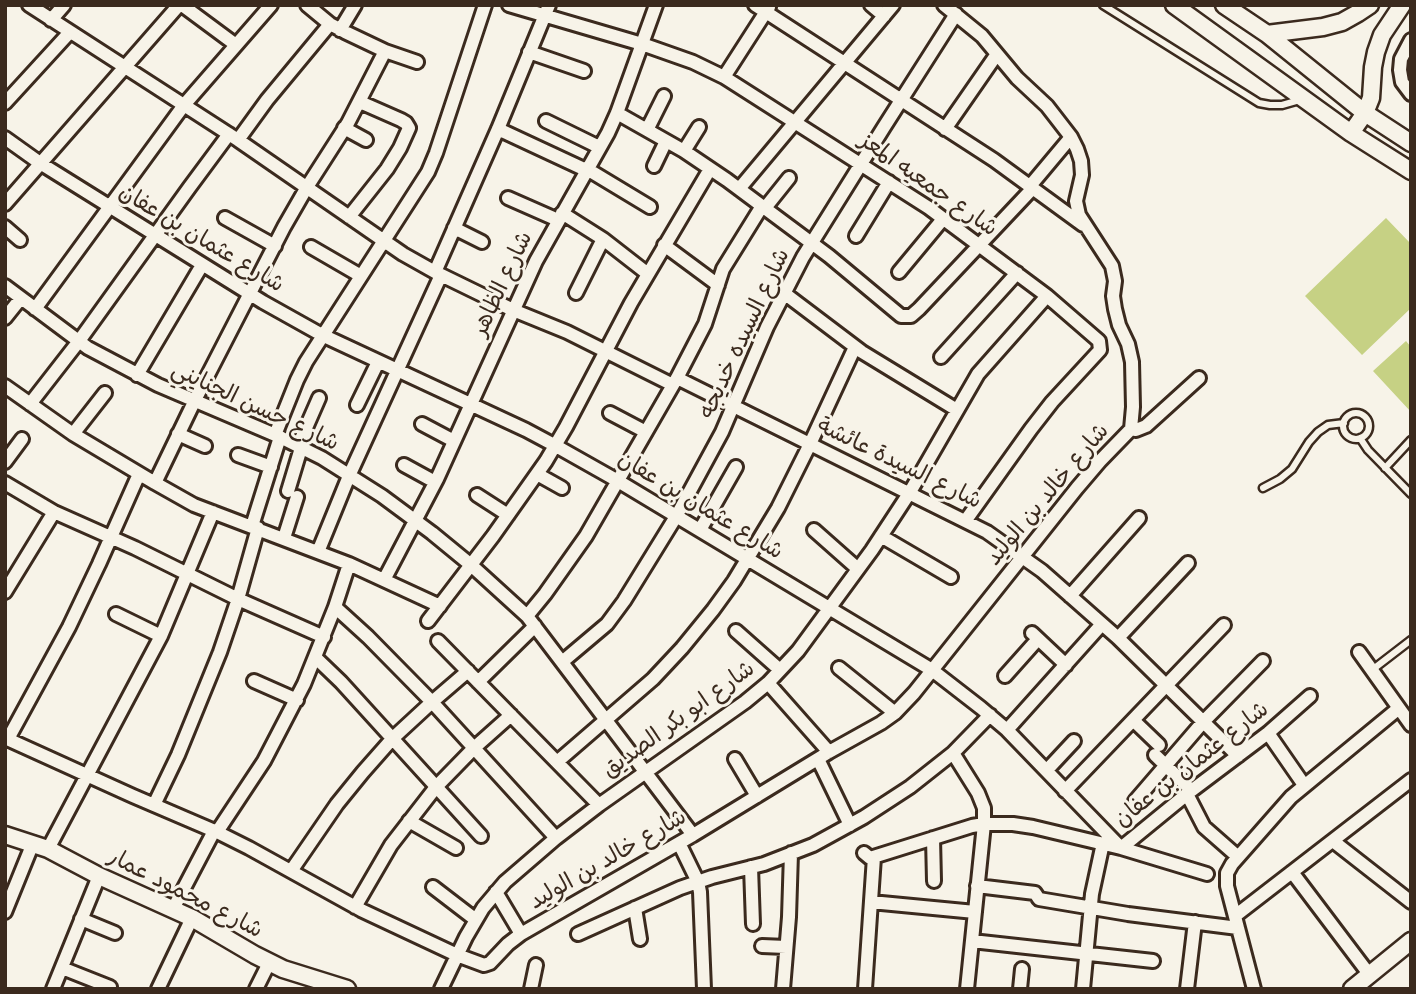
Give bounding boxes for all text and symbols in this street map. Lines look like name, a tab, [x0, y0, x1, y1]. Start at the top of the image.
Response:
street label: شارع جمعيه المعز	[853, 127, 1003, 243]
street label: شارع عثمان بن عفان	[113, 179, 289, 299]
street label: شارع الظاهر	[467, 227, 539, 341]
street label: شارع السيده خديجه	[694, 245, 796, 423]
street label: شارع حسن الجنايني	[167, 356, 343, 458]
street label: شارع السيدة عائشة	[812, 412, 986, 516]
street label: شارع خالد بن الوليد	[981, 418, 1115, 572]
street label: شارع عثمان بن عفان	[612, 446, 788, 566]
street label: شارع ابو بكر الصديق	[597, 655, 761, 785]
street label: شارع عثمان بن عفان	[1109, 696, 1275, 834]
street label: شارع خالد بن الوليد	[524, 804, 692, 916]
street label: شارع محمود عمار	[103, 843, 267, 945]

